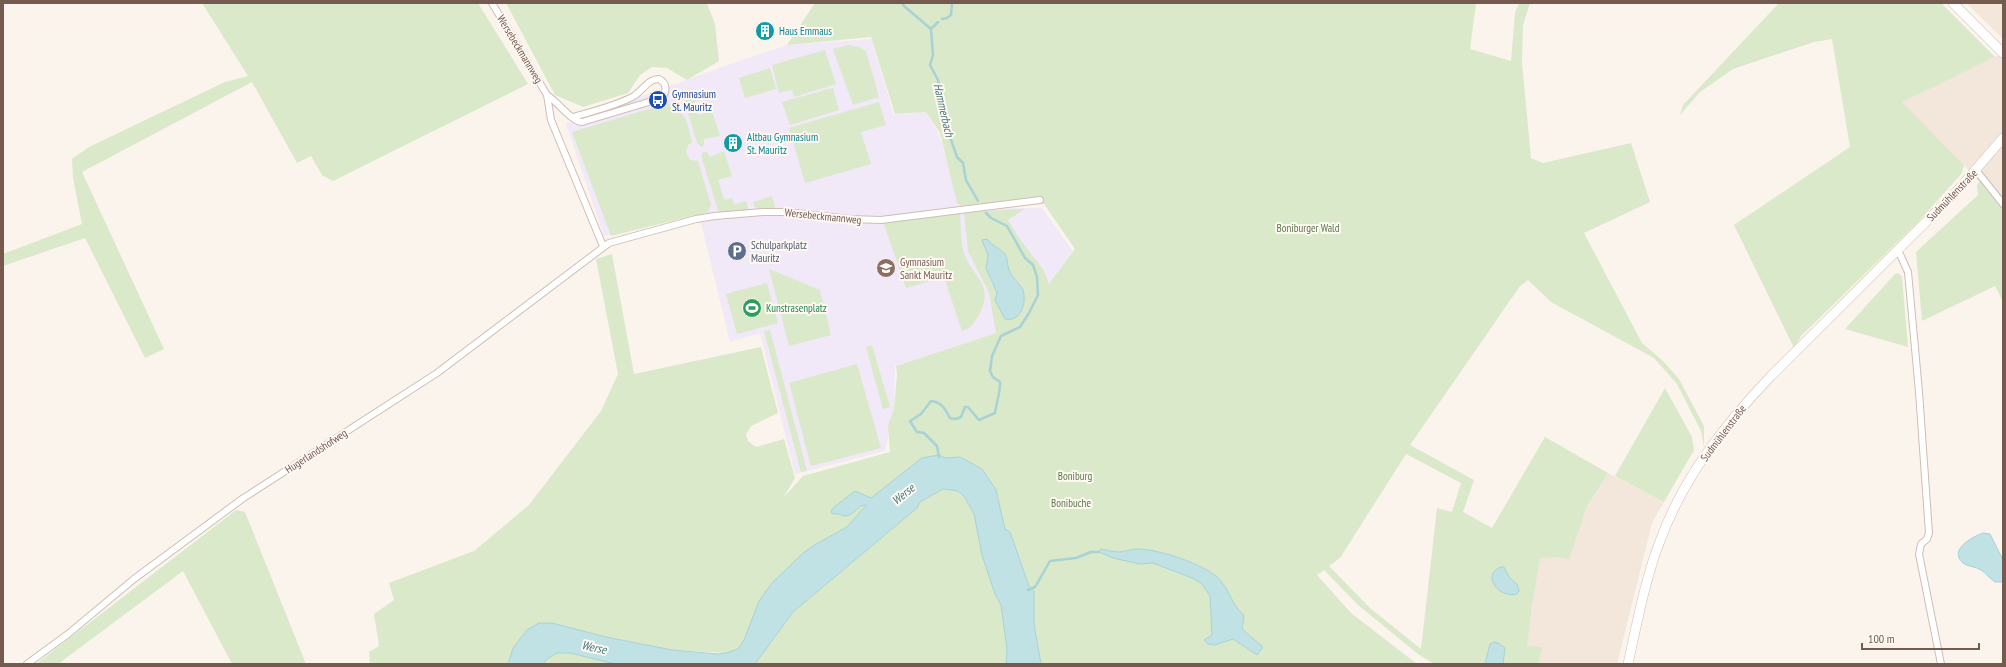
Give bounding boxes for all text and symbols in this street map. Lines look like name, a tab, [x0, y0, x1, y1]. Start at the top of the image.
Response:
street label: Wersebeckmannweg	[494, 12, 546, 86]
building icon: Haus Emmaus	[754, 20, 776, 42]
place label: Haus Emmaus	[779, 24, 832, 38]
water label: Hammerbach	[931, 82, 958, 139]
place label: Gymnasium St. Mauritz	[672, 87, 716, 114]
bus stop icon: Gymnasium St. Mauritz	[647, 89, 669, 111]
place label: Altbau Gymnasium St. Mauritz	[747, 130, 818, 157]
building icon: Altbau Gymnasium St. Mauritz	[722, 132, 744, 154]
street label: Sudmühlenstraße	[1924, 166, 1981, 224]
street label: Wersebeckmannweg	[784, 205, 862, 227]
park label: Boniburger Wald	[1277, 221, 1340, 235]
place label: Schulparkplatz Mauritz	[751, 238, 807, 265]
parking icon: Schulparkplatz Mauritz	[726, 240, 748, 262]
place label: Gymnasium Sankt Mauritz	[900, 255, 952, 282]
school or university icon: Gymnasium Sankt Mauritz	[875, 257, 897, 279]
sports icon: Kunstrasenplatz	[741, 297, 763, 319]
place label: Kunstrasenplatz	[766, 301, 827, 315]
street label: Sudmühlenstraße	[1697, 402, 1749, 464]
street label: Hugerlandshofweg	[282, 426, 350, 476]
park label: Boniburg	[1058, 469, 1092, 483]
water label: Werse	[889, 480, 918, 508]
park label: Bonibuche	[1051, 496, 1091, 510]
scale bar	[1862, 625, 1979, 651]
text: 100 m	[1868, 631, 1895, 646]
water label: Werse	[580, 637, 609, 657]

